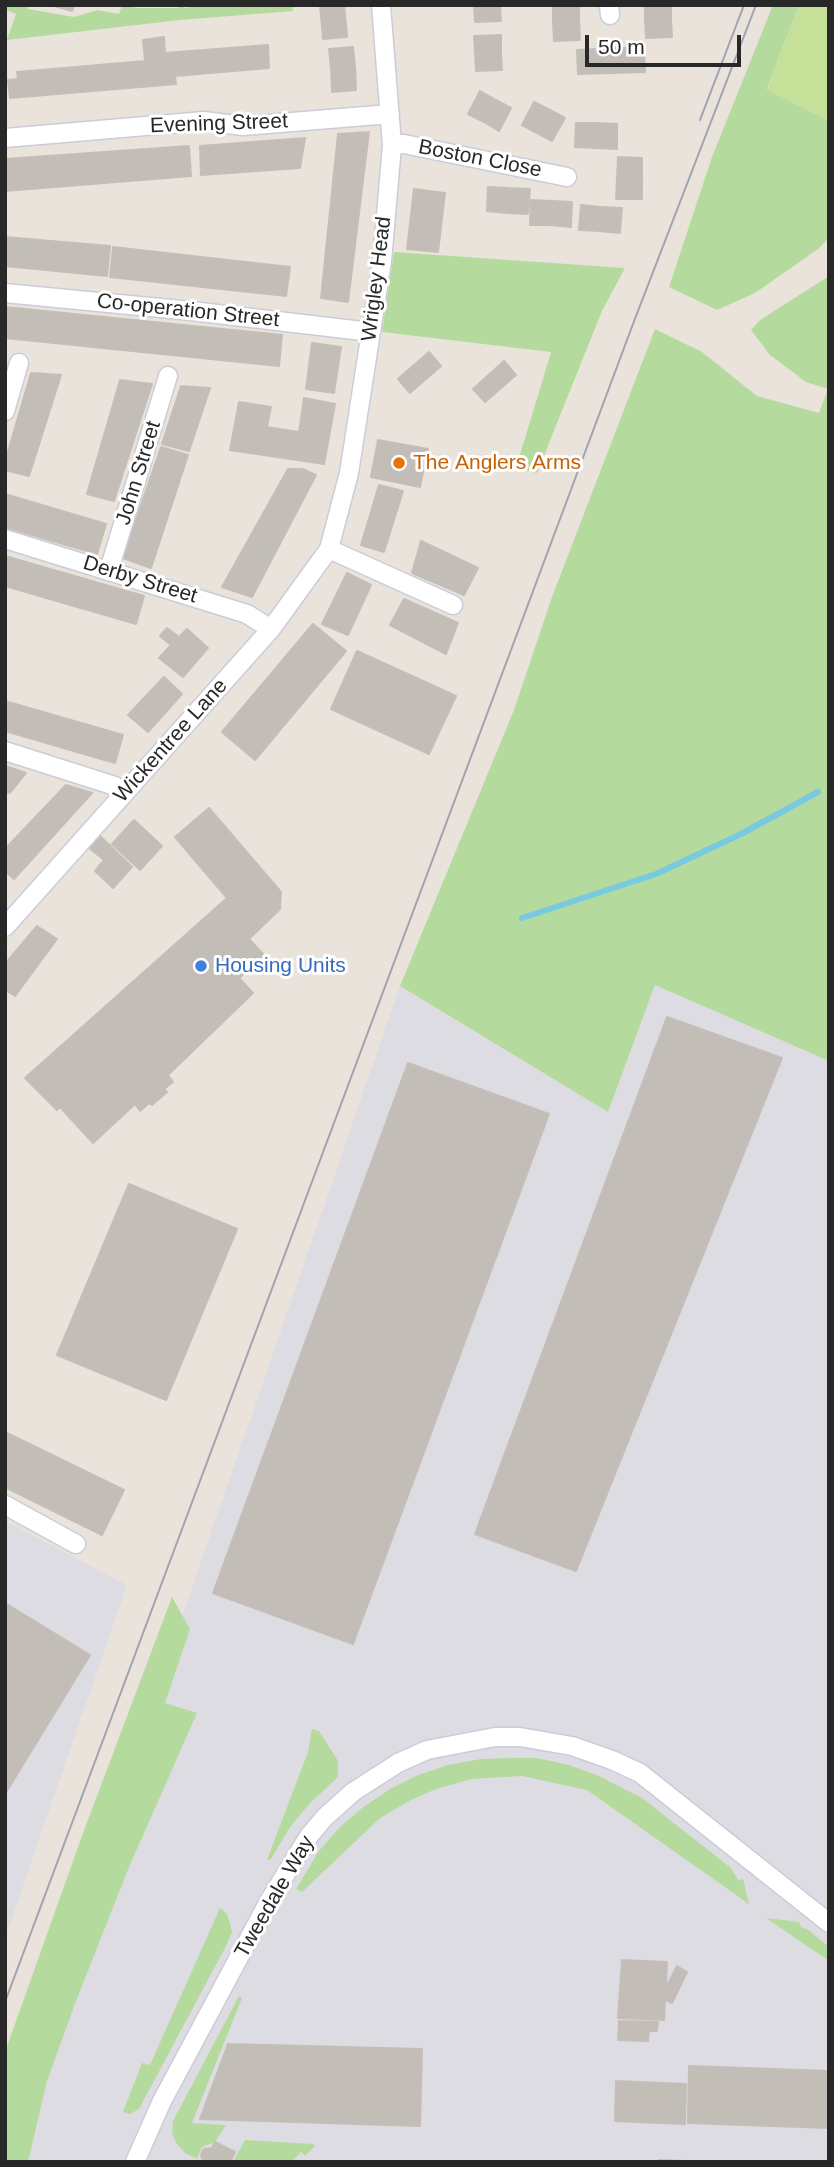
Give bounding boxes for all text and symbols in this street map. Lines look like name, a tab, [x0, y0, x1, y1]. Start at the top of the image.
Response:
scale bar	[589, 21, 745, 65]
text: 50 m	[598, 35, 645, 58]
street label: Evening Street	[150, 109, 288, 139]
street label: Boston Close	[416, 135, 544, 183]
street label: Wrigley Head	[357, 215, 397, 343]
street label: Co-operation Street	[96, 289, 280, 333]
street label: John Street	[111, 418, 167, 528]
place label: The Anglers Arms	[413, 450, 581, 476]
marker: The Anglers Arms	[391, 455, 407, 471]
street label: Derby Street	[80, 551, 200, 609]
street label: Wickentree Lane	[109, 674, 233, 808]
place label: Housing Units	[215, 953, 346, 979]
marker: Housing Units	[193, 958, 209, 974]
street label: Tweedale Way	[230, 1831, 320, 1963]

